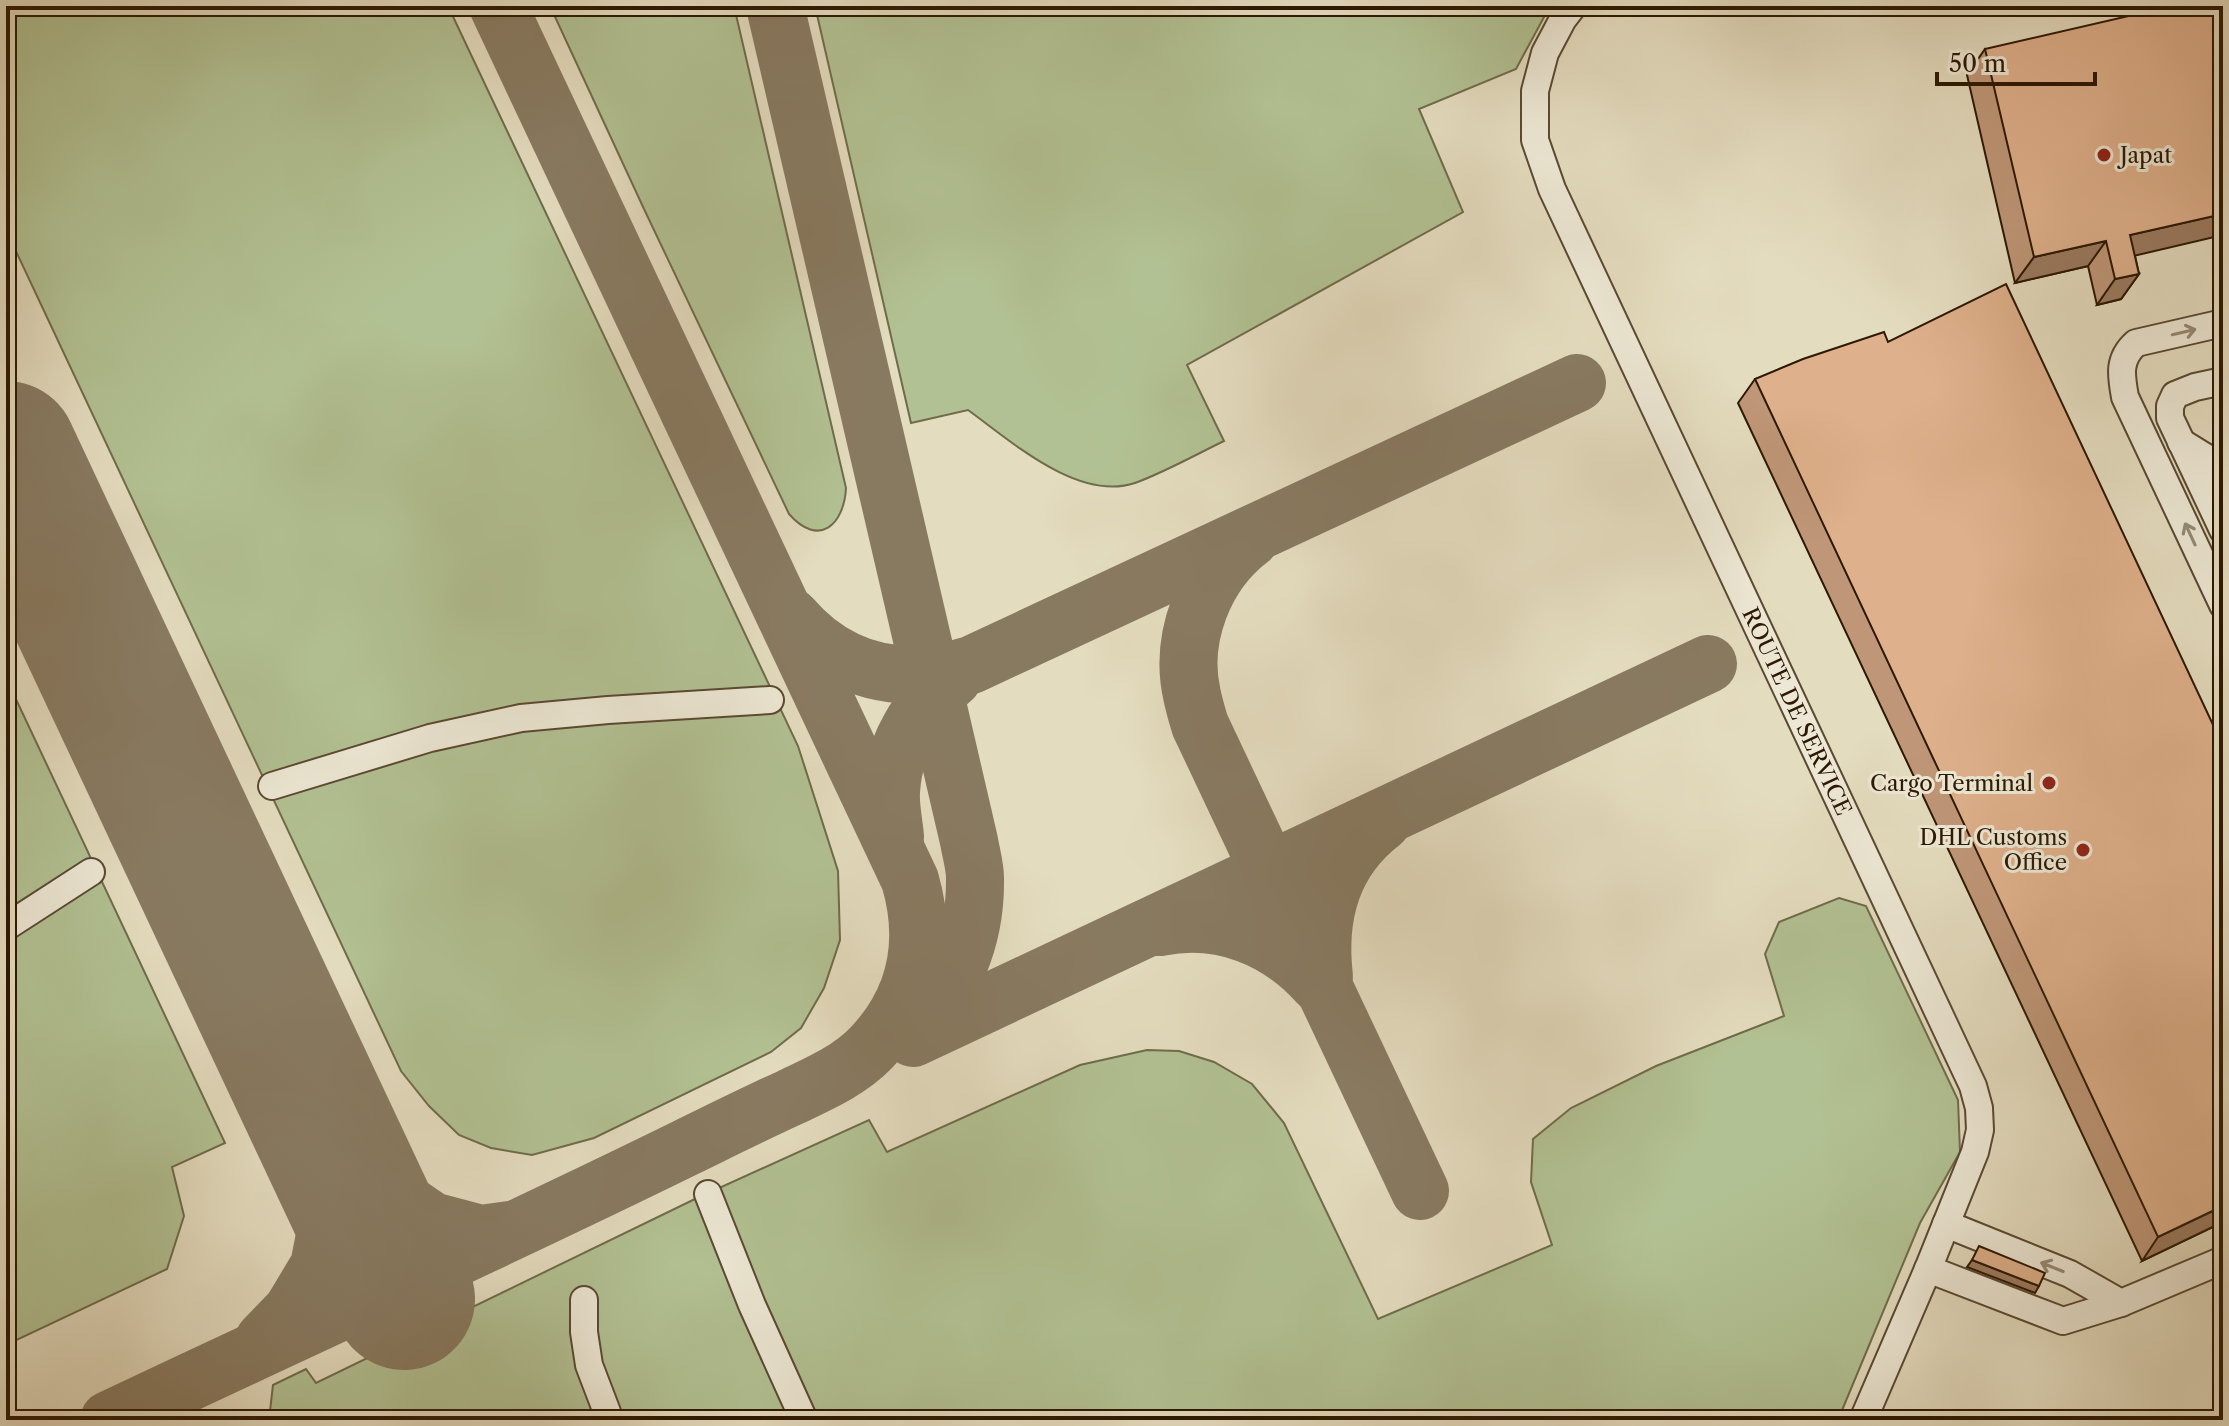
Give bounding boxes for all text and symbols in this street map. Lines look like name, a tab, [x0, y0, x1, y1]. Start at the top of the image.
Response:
scale bar	[1937, 36, 2095, 86]
text: 50 m	[1949, 49, 2006, 78]
place label: Japat	[2117, 142, 2172, 169]
marker: Japat	[2095, 146, 2113, 164]
one-way arrow	[2171, 324, 2196, 339]
one-way arrow	[2182, 523, 2197, 547]
street label: ROUTE DE SERVICE	[1736, 603, 1857, 820]
place label: Cargo Terminal	[1870, 770, 2033, 797]
marker: Cargo Terminal	[2040, 774, 2058, 792]
place label: DHL Customs Office	[1920, 824, 2067, 876]
marker: DHL Customs Office	[2074, 841, 2092, 859]
one-way arrow	[2040, 1259, 2065, 1273]

